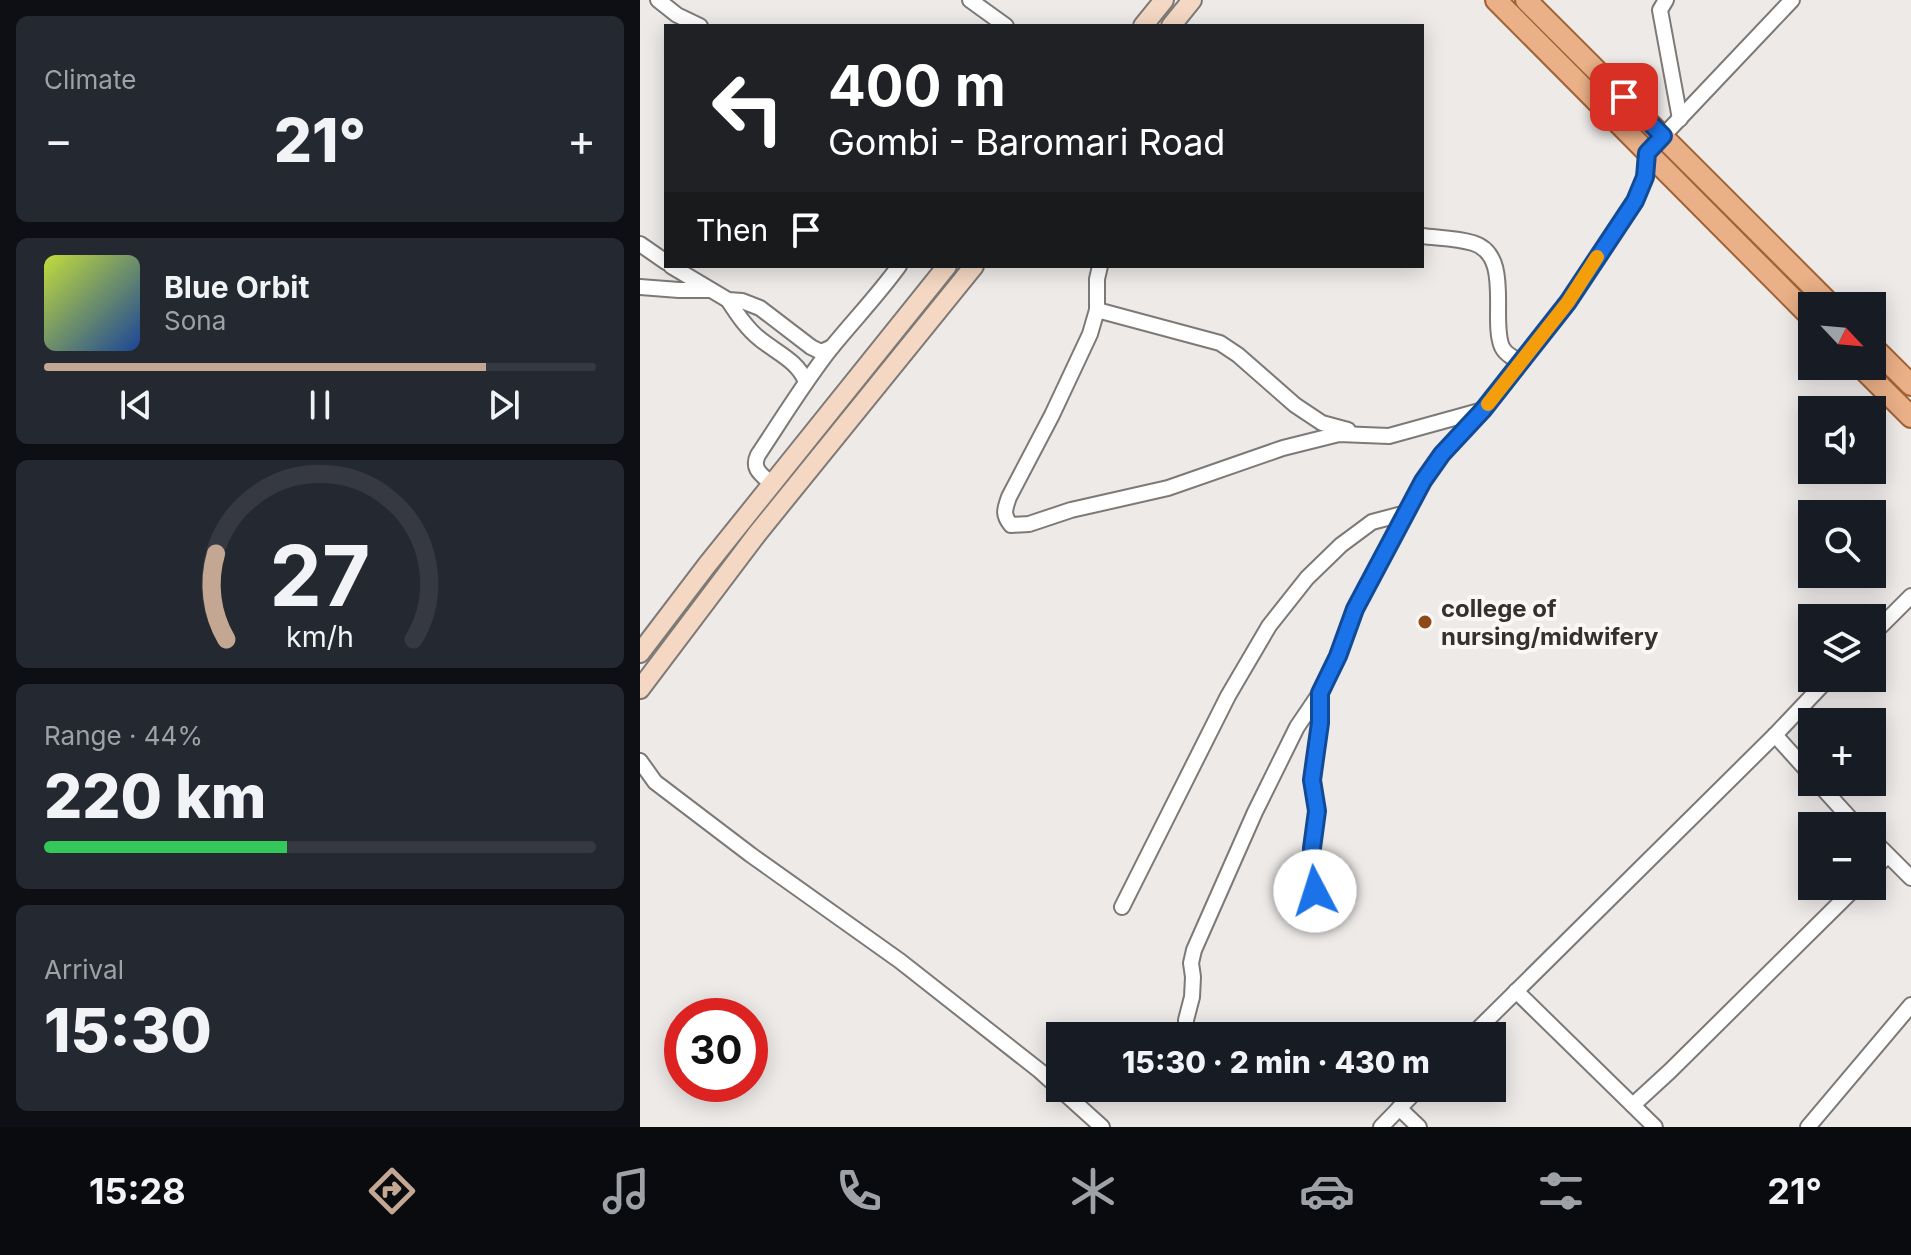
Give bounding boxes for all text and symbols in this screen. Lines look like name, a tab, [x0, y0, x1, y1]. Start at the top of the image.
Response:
text: 400 m	[828, 52, 1006, 120]
icon: left	[696, 56, 800, 160]
pin	[1590, 63, 1658, 131]
text: Climate	[44, 64, 136, 95]
icon: arrive	[1602, 75, 1646, 119]
text: 21°	[274, 104, 366, 176]
text: −	[44, 113, 73, 167]
text: +	[567, 113, 596, 167]
text: Gombi - Baromari Road	[828, 120, 1225, 164]
icon: arrive	[784, 208, 828, 252]
text: Then	[696, 212, 768, 248]
text: Blue Orbit	[164, 269, 309, 305]
north arrow	[1798, 292, 1886, 380]
map controls	[1798, 292, 1886, 900]
text: Sona	[164, 305, 226, 336]
icon: previous	[114, 383, 158, 427]
icon: pause	[298, 383, 342, 427]
icon: next	[482, 383, 526, 427]
button: sound	[1798, 396, 1886, 484]
button: search	[1798, 500, 1886, 588]
text: 27	[270, 524, 370, 625]
place label: college of nursing/midwifery	[1441, 594, 1659, 651]
button: layers	[1798, 604, 1886, 692]
marker: college of nursing/midwifery	[1416, 613, 1434, 631]
text: km/h	[286, 619, 354, 654]
button: +	[1798, 708, 1886, 796]
text: Range · 44%	[44, 720, 203, 751]
text: 220 km	[44, 760, 266, 832]
button: −	[1798, 812, 1886, 900]
position arrow	[1273, 849, 1357, 933]
text: Arrival	[44, 954, 124, 985]
text: 15:30	[44, 994, 212, 1066]
speed limit sign: 30	[664, 998, 768, 1102]
text: 15:30 · 2 min · 430 m	[1122, 1044, 1430, 1080]
icon: directions	[364, 1163, 420, 1219]
icon: music	[598, 1163, 654, 1219]
icon: phone	[831, 1163, 887, 1219]
icon: climate	[1065, 1163, 1121, 1219]
icon: car	[1299, 1163, 1355, 1219]
icon: filters	[1533, 1163, 1589, 1219]
text: 15:28	[89, 1169, 186, 1213]
text: 21°	[1767, 1169, 1822, 1213]

